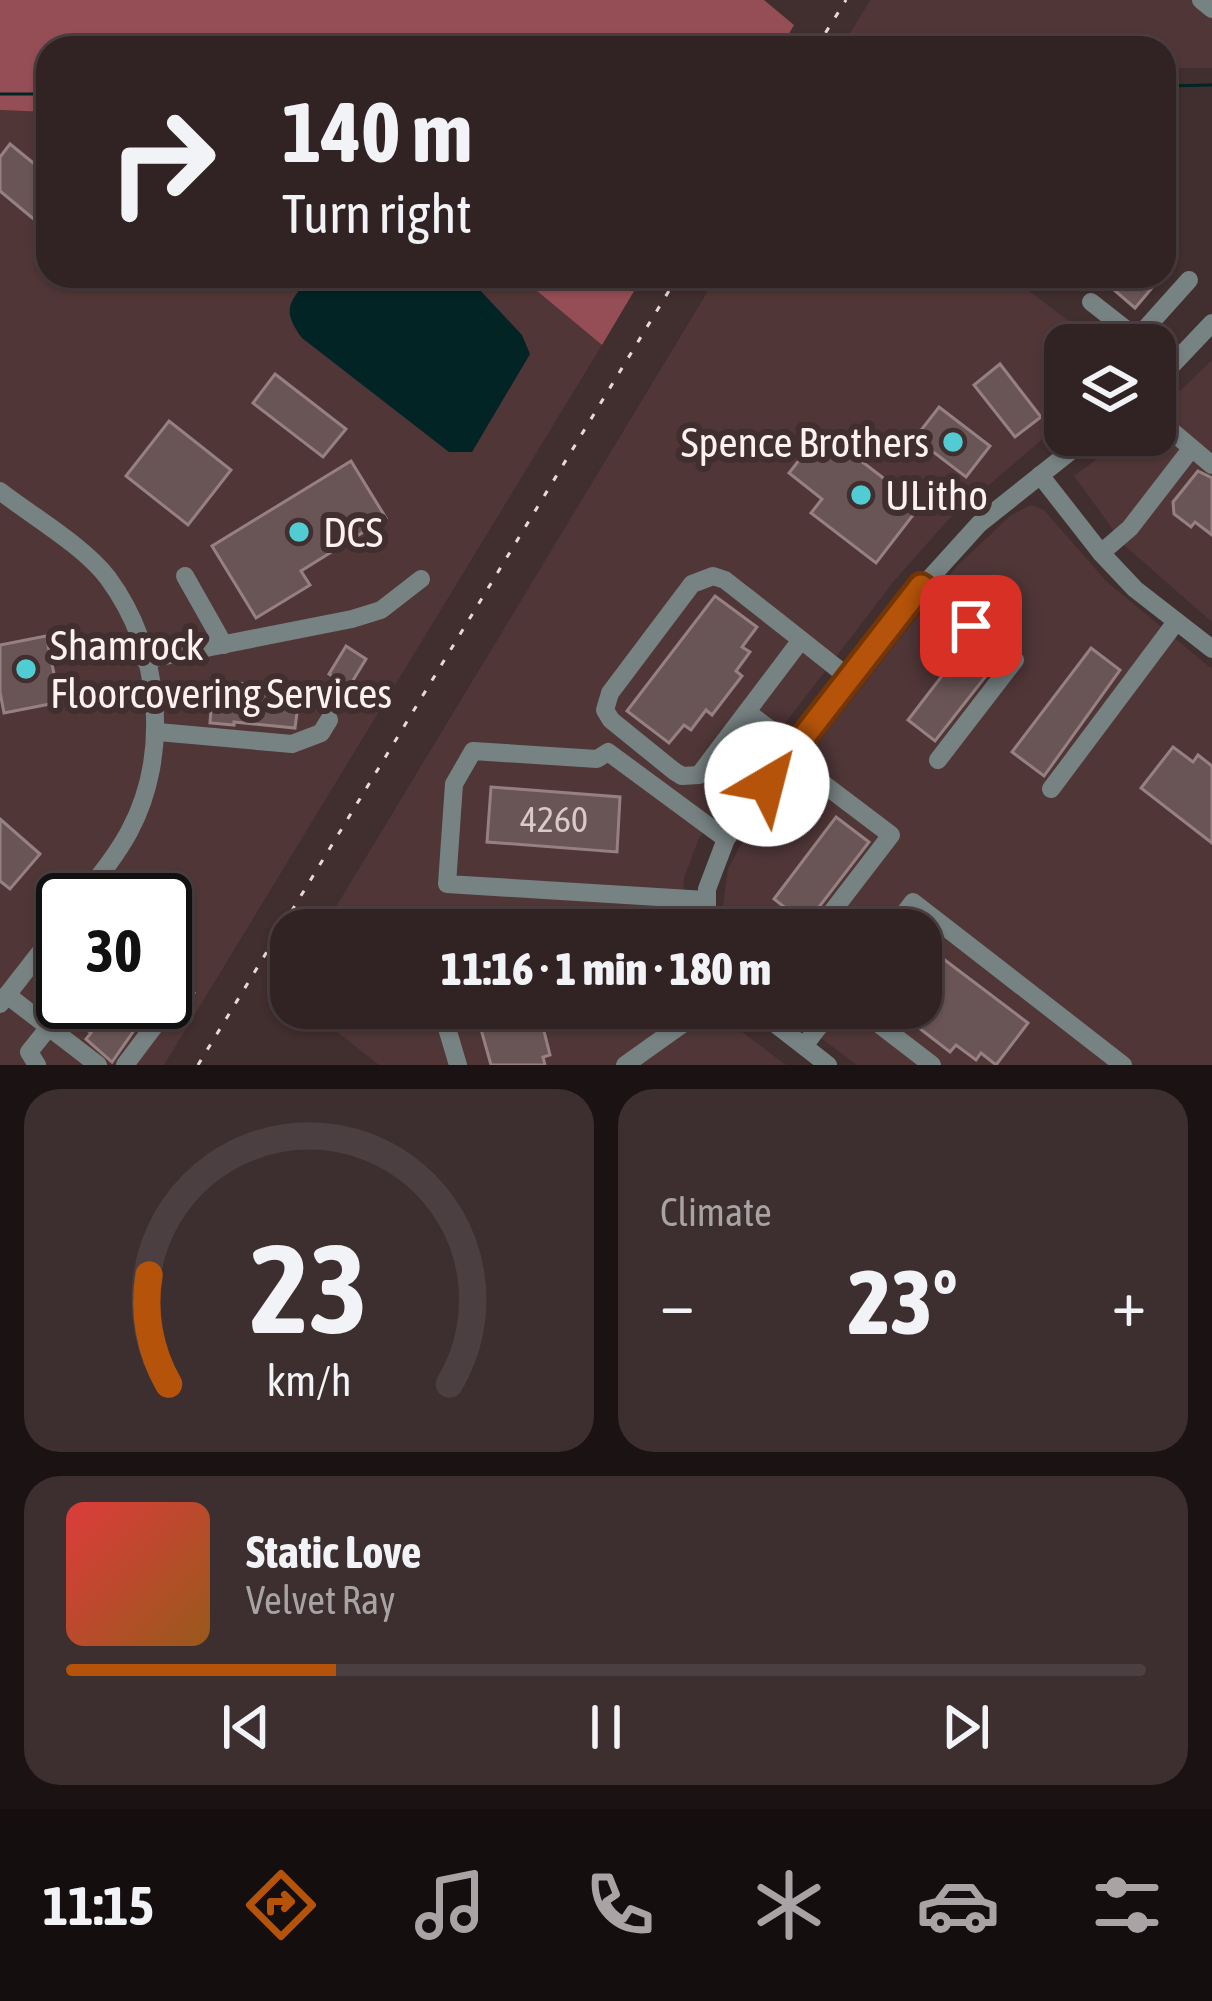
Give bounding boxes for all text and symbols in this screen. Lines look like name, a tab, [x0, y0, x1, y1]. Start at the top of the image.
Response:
icon: right	[84, 84, 240, 240]
text: 140 m	[282, 84, 472, 180]
text: Turn right	[282, 183, 472, 244]
map controls	[1044, 324, 1176, 456]
button: layers	[1044, 324, 1176, 456]
place label: Spence Brothers	[681, 418, 929, 466]
marker: Spence Brothers	[940, 429, 966, 455]
place label: ULitho	[885, 471, 988, 519]
marker: ULitho	[848, 482, 874, 508]
place label: DCS	[323, 508, 383, 556]
marker: DCS	[286, 519, 312, 545]
pin	[920, 575, 1022, 677]
icon: arrive	[938, 593, 1004, 659]
place label: Shamrock Floorcovering Services	[50, 621, 392, 717]
marker: Shamrock Floorcovering Services	[13, 656, 39, 682]
position arrow	[704, 721, 830, 847]
house number: 4260	[520, 798, 588, 840]
speed limit sign: 30	[36, 873, 192, 1029]
text: 11:16 · 1 min · 180 m	[441, 943, 771, 995]
text: Climate	[660, 1190, 772, 1234]
text: 23	[250, 1216, 368, 1359]
text: 23°	[848, 1250, 958, 1353]
text: −	[660, 1264, 694, 1340]
text: +	[1112, 1264, 1146, 1340]
text: km/h	[266, 1355, 352, 1404]
text: Static Love	[246, 1526, 422, 1578]
text: Velvet Ray	[246, 1578, 395, 1622]
icon: previous	[213, 1694, 279, 1760]
icon: pause	[573, 1694, 639, 1760]
icon: next	[933, 1694, 999, 1760]
icon: directions	[239, 1863, 323, 1947]
icon: music	[408, 1863, 492, 1947]
icon: phone	[578, 1863, 662, 1947]
icon: climate	[747, 1863, 831, 1947]
icon: car	[916, 1863, 1000, 1947]
icon: filters	[1085, 1863, 1169, 1947]
text: 11:15	[43, 1875, 154, 1936]

